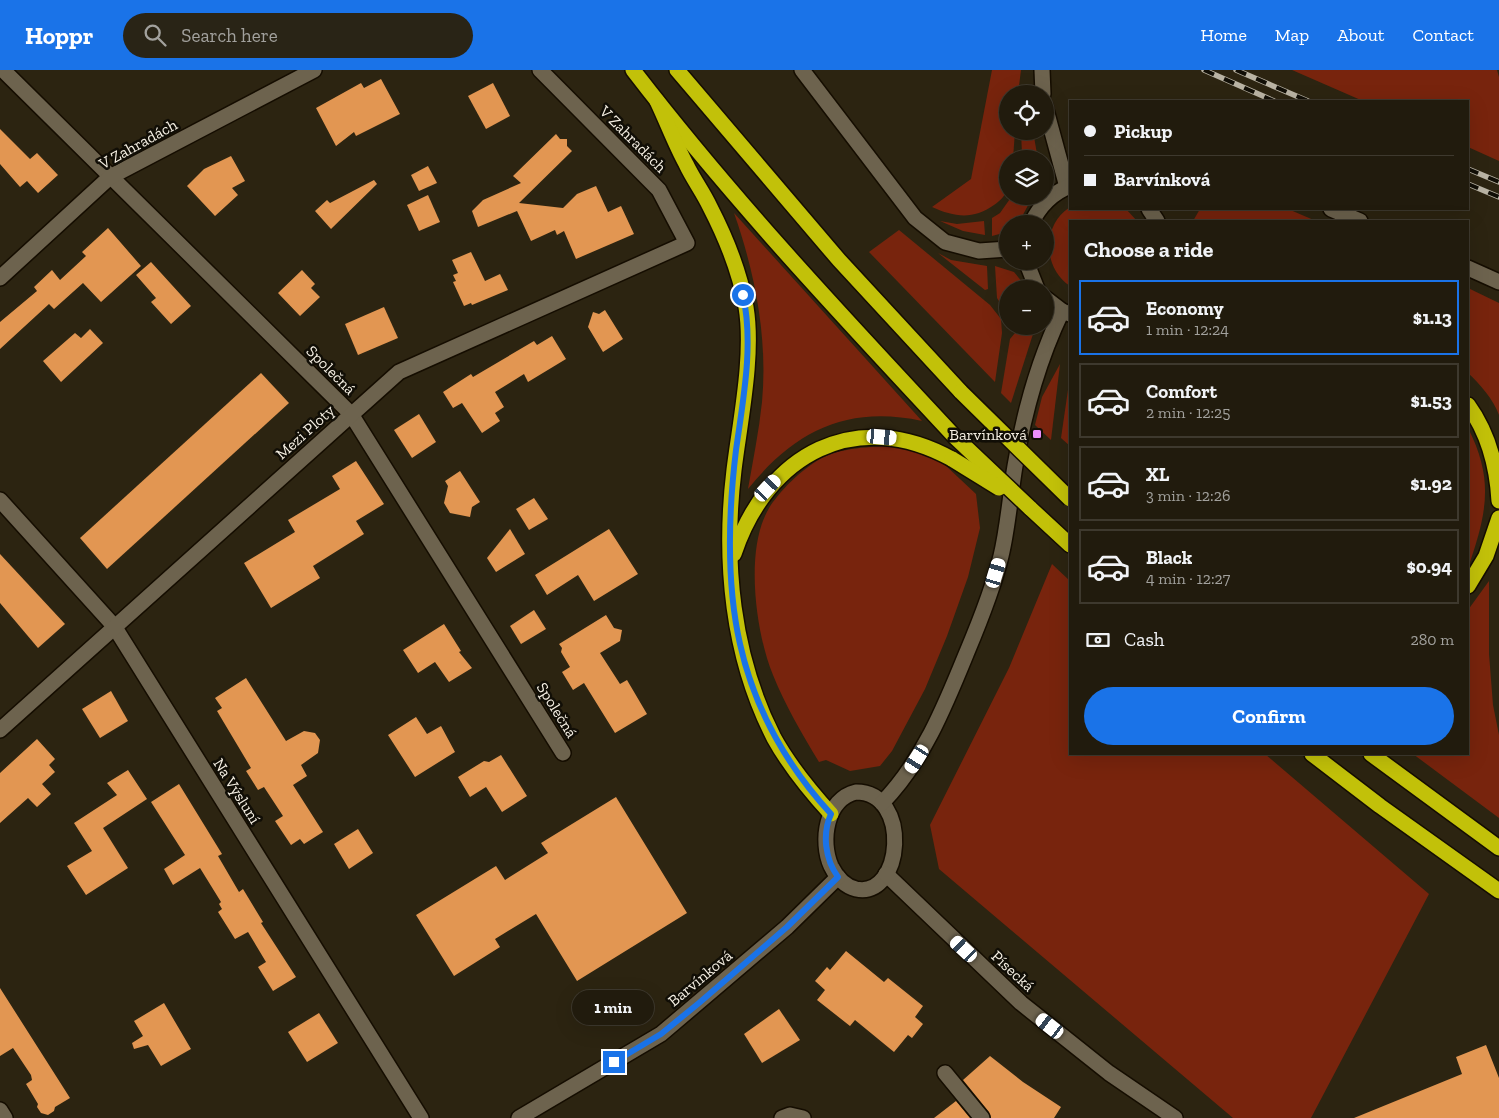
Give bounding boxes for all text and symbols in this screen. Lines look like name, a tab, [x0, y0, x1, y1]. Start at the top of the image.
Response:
search box	[123, 13, 473, 58]
text: Hoppr	[25, 21, 93, 50]
icon: search	[141, 21, 169, 49]
text: Search here	[181, 24, 278, 47]
text: Home	[1200, 24, 1247, 46]
text: Map	[1275, 24, 1309, 46]
text: About	[1337, 24, 1384, 46]
text: Contact	[1412, 24, 1474, 46]
map controls	[999, 85, 1054, 335]
button: locate	[999, 85, 1054, 140]
street label: V Zahradách	[595, 101, 670, 176]
street label: V Zahradách	[95, 115, 181, 174]
text: Pickup	[1114, 120, 1172, 143]
button: layers	[999, 150, 1054, 205]
text: Barvínková	[1114, 168, 1210, 191]
button: +	[999, 215, 1054, 270]
text: Choose a ride	[1084, 236, 1214, 263]
button: −	[999, 280, 1054, 335]
route start	[732, 284, 754, 306]
icon: car	[1086, 295, 1131, 340]
text: Economy	[1146, 297, 1224, 320]
text: $1.13	[1413, 306, 1452, 329]
text: 1 min · 12:24	[1146, 320, 1229, 339]
street label: Společná	[303, 342, 360, 399]
icon: car	[1086, 378, 1131, 423]
text: Comfort	[1146, 380, 1217, 403]
text: $1.53	[1411, 389, 1452, 412]
street label: Mezi Ploty	[272, 400, 339, 463]
text: 2 min · 12:25	[1146, 403, 1231, 422]
place label: Barvínková	[949, 425, 1027, 444]
car	[866, 428, 897, 446]
marker: Barvínková	[1031, 428, 1043, 440]
icon: car	[1086, 461, 1131, 506]
text: XL	[1146, 463, 1169, 486]
car	[752, 472, 783, 504]
text: $1.92	[1410, 472, 1452, 495]
text: 3 min · 12:26	[1146, 486, 1230, 505]
icon: car	[1086, 544, 1131, 589]
text: Black	[1146, 546, 1192, 569]
text: $0.94	[1406, 555, 1452, 578]
car	[984, 556, 1007, 590]
text: 4 min · 12:27	[1146, 569, 1230, 588]
icon: cash	[1084, 626, 1112, 654]
text: Cash	[1124, 628, 1164, 651]
text: 280 m	[1410, 630, 1454, 649]
street label: Společná	[533, 679, 582, 741]
button: Confirm	[1084, 687, 1454, 745]
car	[902, 742, 931, 776]
street label: Na Výsluní	[209, 755, 265, 828]
car	[947, 933, 980, 965]
street label: Barvínková	[664, 946, 736, 1010]
street label: Písecká	[988, 946, 1039, 996]
callout: 1 min	[573, 990, 655, 1024]
text: 1 min	[594, 998, 632, 1017]
car	[1033, 1011, 1066, 1041]
route end	[603, 1051, 625, 1073]

